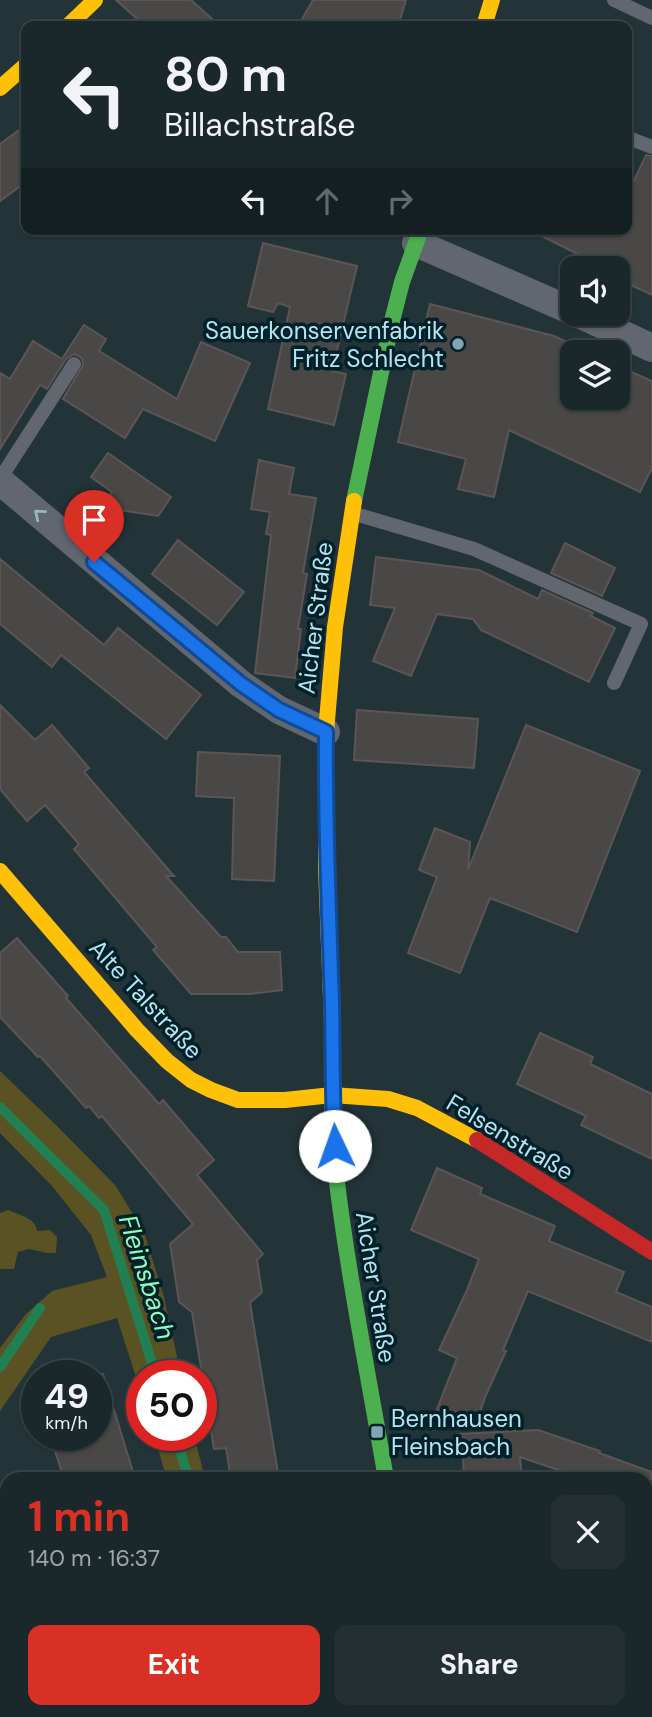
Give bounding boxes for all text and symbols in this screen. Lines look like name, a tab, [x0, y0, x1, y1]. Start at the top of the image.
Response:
text: 80 m	[164, 42, 287, 106]
icon: left	[49, 49, 140, 140]
text: Billachstraße	[164, 104, 355, 146]
icon: left	[235, 182, 273, 220]
icon: ahead	[308, 182, 346, 220]
icon: right	[381, 182, 419, 220]
map controls	[560, 256, 630, 410]
button: sound	[560, 256, 630, 326]
place label: Sauerkonservenfabrik Fritz Schlecht	[205, 315, 444, 374]
marker: Sauerkonservenfabrik Fritz Schlecht	[450, 336, 466, 352]
button: layers	[560, 340, 630, 410]
pin	[64, 490, 124, 562]
icon: arrive	[75, 501, 113, 539]
one-way arrow	[34, 510, 47, 522]
street label: Aicher Straße	[290, 540, 340, 696]
street label: Alte Talstraße	[83, 933, 209, 1065]
street label: Felsenstraße	[441, 1087, 579, 1187]
position arrow	[298, 1109, 372, 1183]
street label: Aicher Straße	[349, 1209, 403, 1365]
water label: Fleinsbach	[111, 1210, 183, 1344]
speed limit sign: 50	[126, 1360, 217, 1451]
text: 49	[44, 1373, 89, 1419]
place label: Bernhausen Fleinsbach	[391, 1403, 522, 1462]
text: km/h	[45, 1411, 88, 1435]
marker: Bernhausen Fleinsbach	[369, 1424, 385, 1440]
text: 1 min	[28, 1489, 130, 1544]
button: close	[551, 1495, 625, 1569]
text: 140 m · 16:37	[28, 1543, 160, 1573]
button: Exit	[28, 1625, 320, 1705]
button: Share	[334, 1625, 625, 1705]

